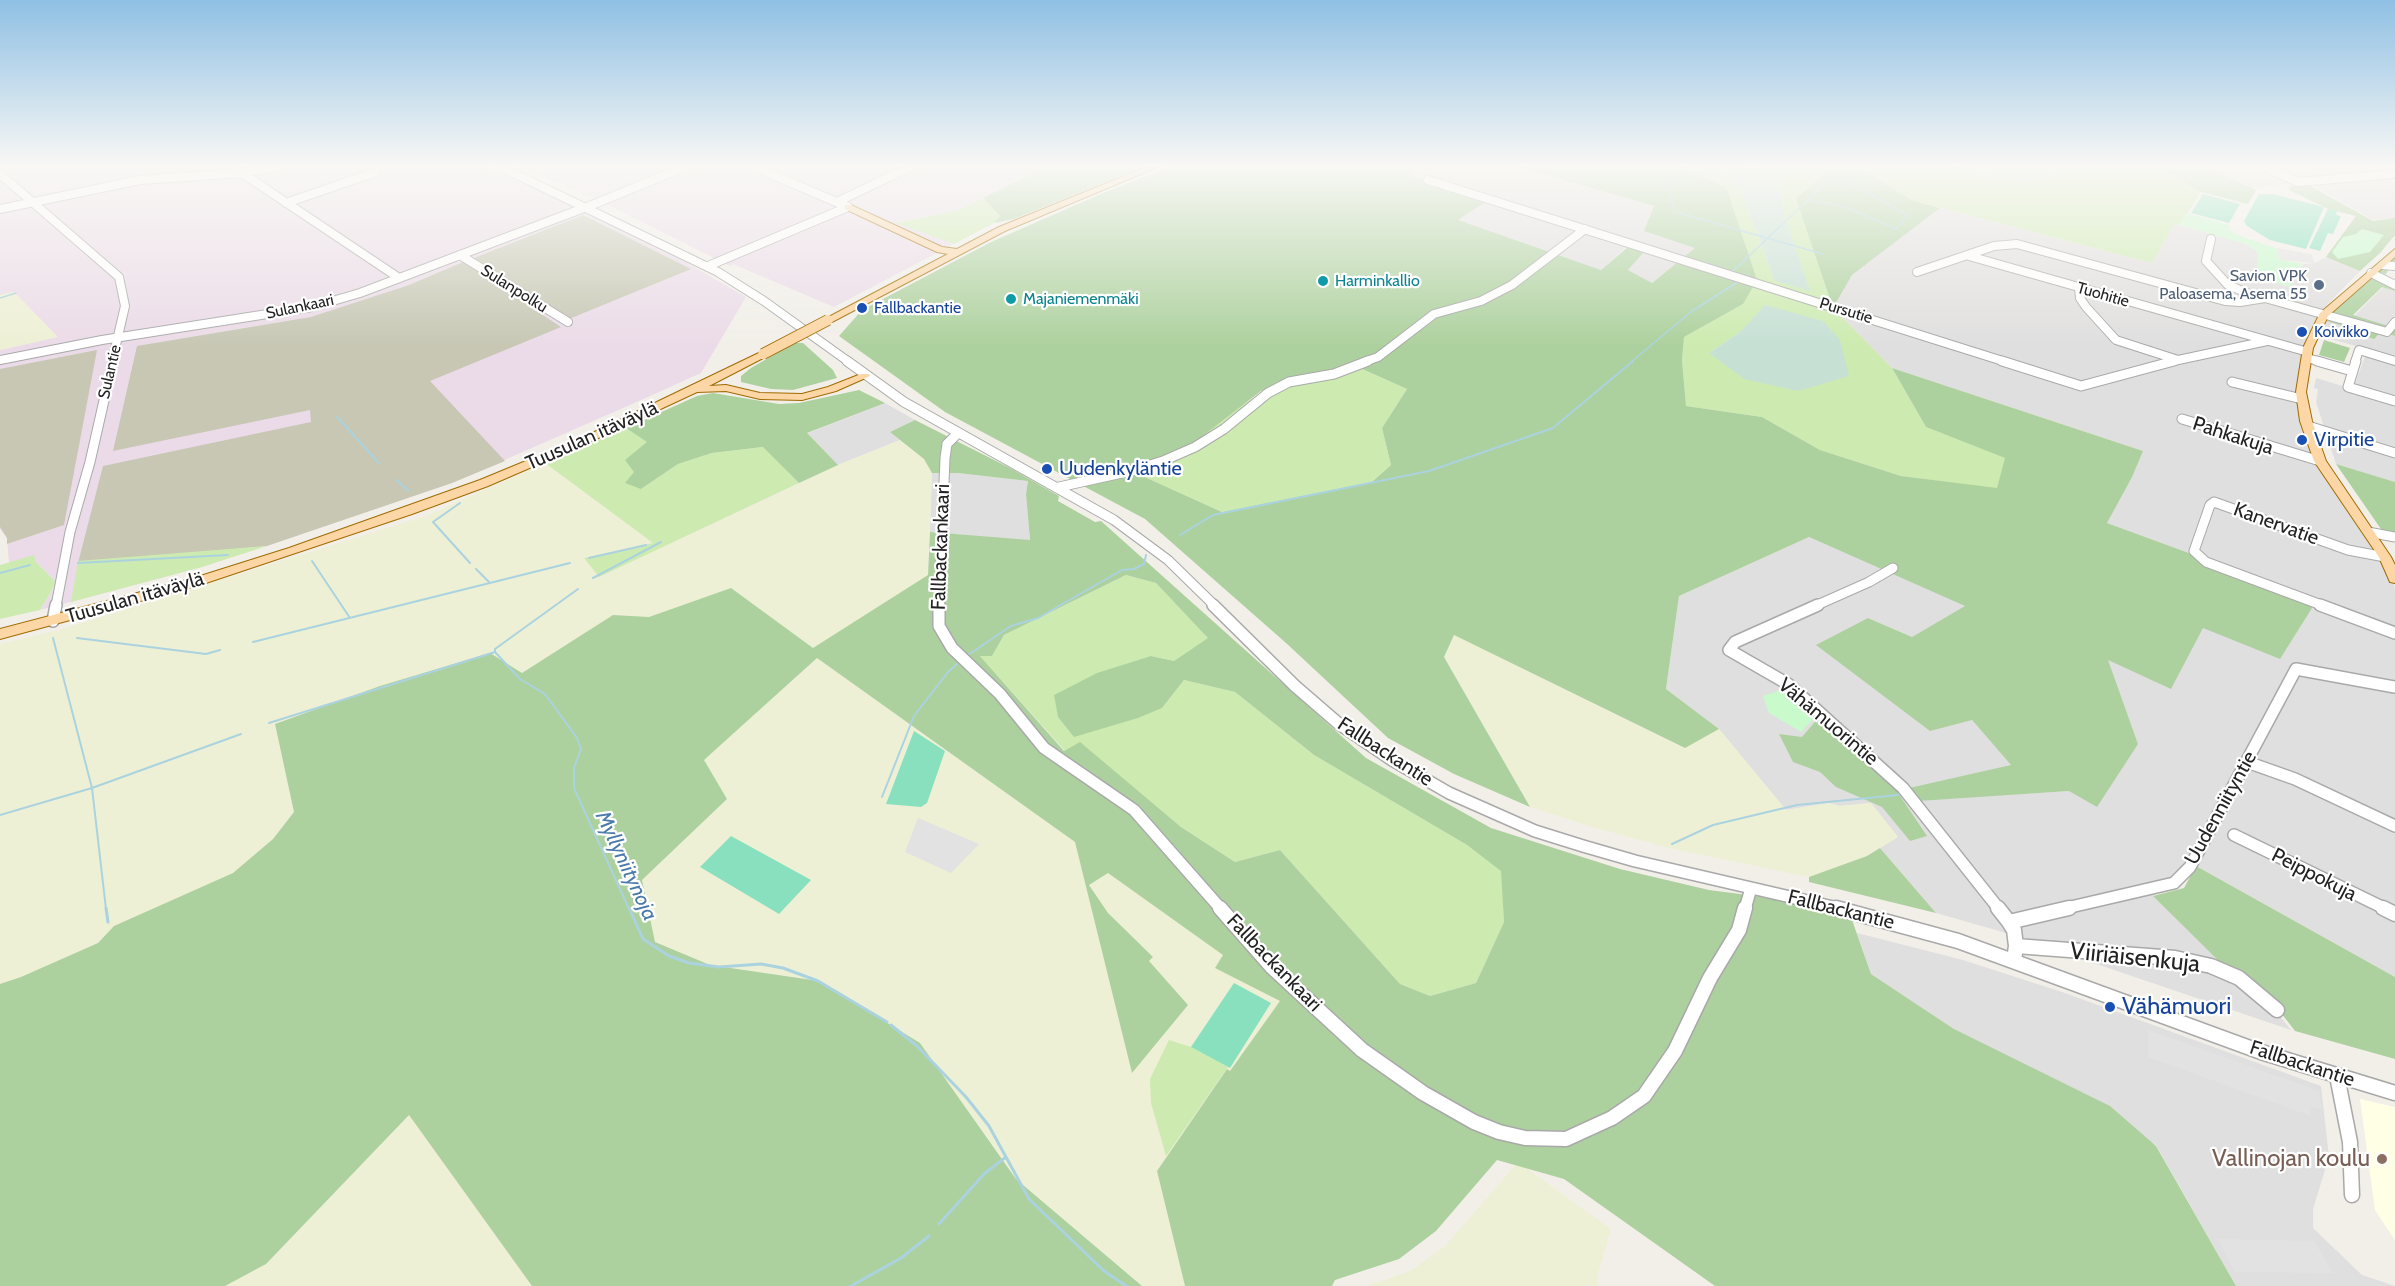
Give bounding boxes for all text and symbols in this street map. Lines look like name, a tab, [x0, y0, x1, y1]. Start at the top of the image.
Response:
street label: Sulanpolku	[477, 261, 551, 317]
place label: Savion VPK Paloasema, Asema 55	[2159, 266, 2307, 304]
place label: Harminkallio	[1335, 271, 1420, 291]
marker: Harminkallio	[1316, 274, 1330, 288]
street label: Tuohitie	[2075, 278, 2131, 312]
marker: Savion VPK Paloasema, Asema 55	[2312, 278, 2326, 292]
place label: Majaniemenmäki	[1023, 289, 1139, 309]
street label: Sulankaari	[264, 290, 336, 324]
marker: Majaniemenmäki	[1004, 292, 1018, 306]
street label: Pursutie	[1817, 294, 1875, 328]
place label: Fallbackantie	[874, 298, 961, 318]
marker: Fallbackantie	[855, 301, 869, 315]
place label: Koivikko	[2314, 322, 2369, 342]
marker: Koivikko	[2295, 325, 2309, 339]
street label: Sulantie	[94, 343, 126, 401]
street label: Tuusulan itäväylä	[522, 396, 662, 476]
street label: Pahkakuja	[2190, 412, 2276, 460]
place label: Virpitie	[2314, 428, 2374, 452]
marker: Virpitie	[2295, 433, 2309, 447]
place label: Uudenkyläntie	[1059, 457, 1182, 481]
marker: Uudenkyläntie	[1040, 462, 1054, 476]
street label: Fallbackankaari	[927, 483, 955, 611]
street label: Kanervatie	[2230, 498, 2322, 550]
street label: Tuusulan itäväylä	[63, 567, 207, 629]
street label: Vähämuorintie	[1773, 673, 1883, 771]
street label: Fallbackantie	[1333, 712, 1437, 792]
street label: Uudenniityntie	[2180, 747, 2262, 869]
water label: Myllyniitynoja	[590, 807, 662, 925]
street label: Peippokuja	[2267, 843, 2361, 907]
street label: Fallbackantie	[1785, 885, 1897, 935]
street label: Fallbackankaari	[1221, 909, 1327, 1017]
street label: Viiriäisenkuja	[2068, 937, 2202, 979]
place label: Vähämuori	[2122, 993, 2231, 1021]
marker: Vähämuori	[2103, 1000, 2117, 1014]
street label: Fallbackantie	[2247, 1036, 2357, 1092]
place label: Vallinojan koulu	[2212, 1145, 2370, 1173]
marker: Vallinojan koulu	[2375, 1152, 2389, 1166]

